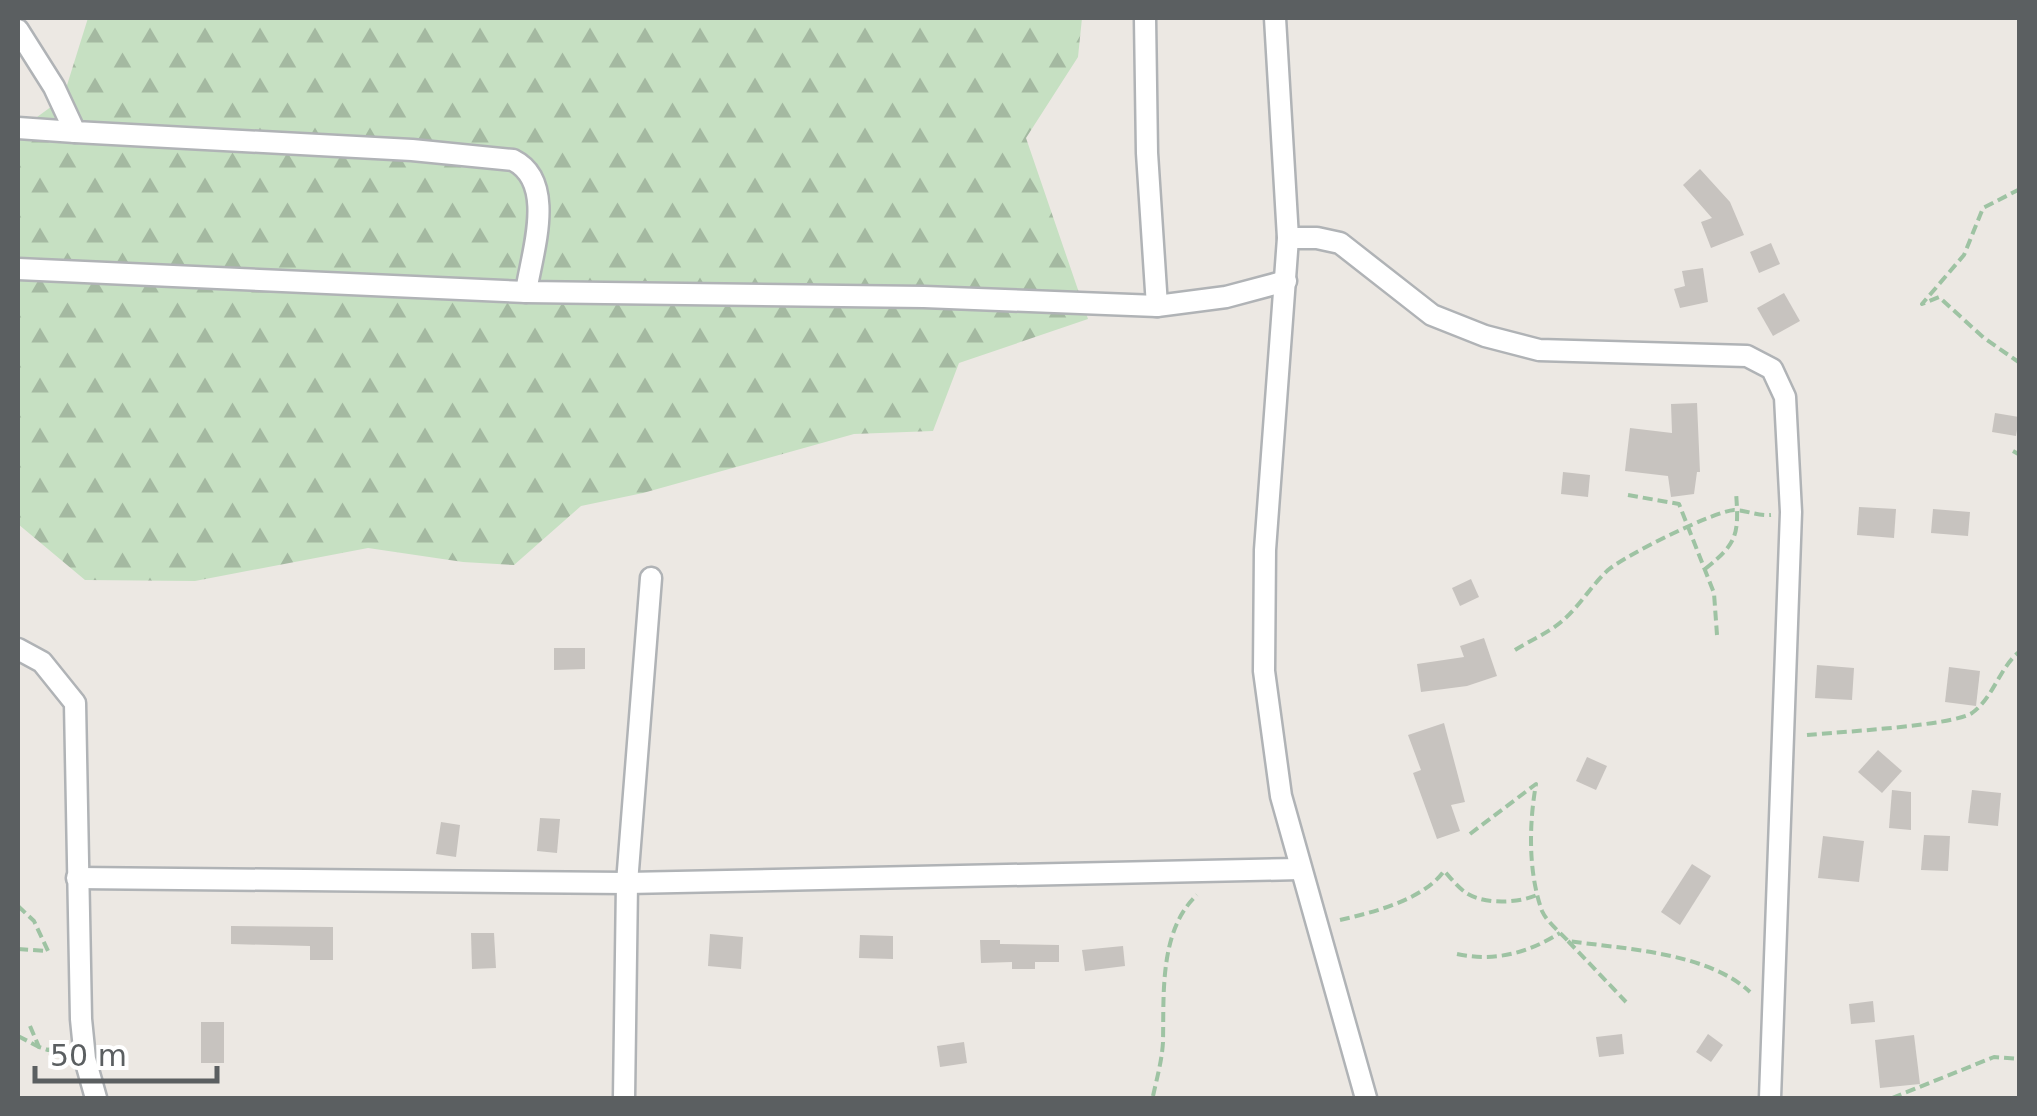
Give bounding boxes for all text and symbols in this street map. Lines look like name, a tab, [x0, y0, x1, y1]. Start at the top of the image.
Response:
scale bar	[35, 1021, 218, 1083]
text: 50 m	[50, 1038, 127, 1073]

